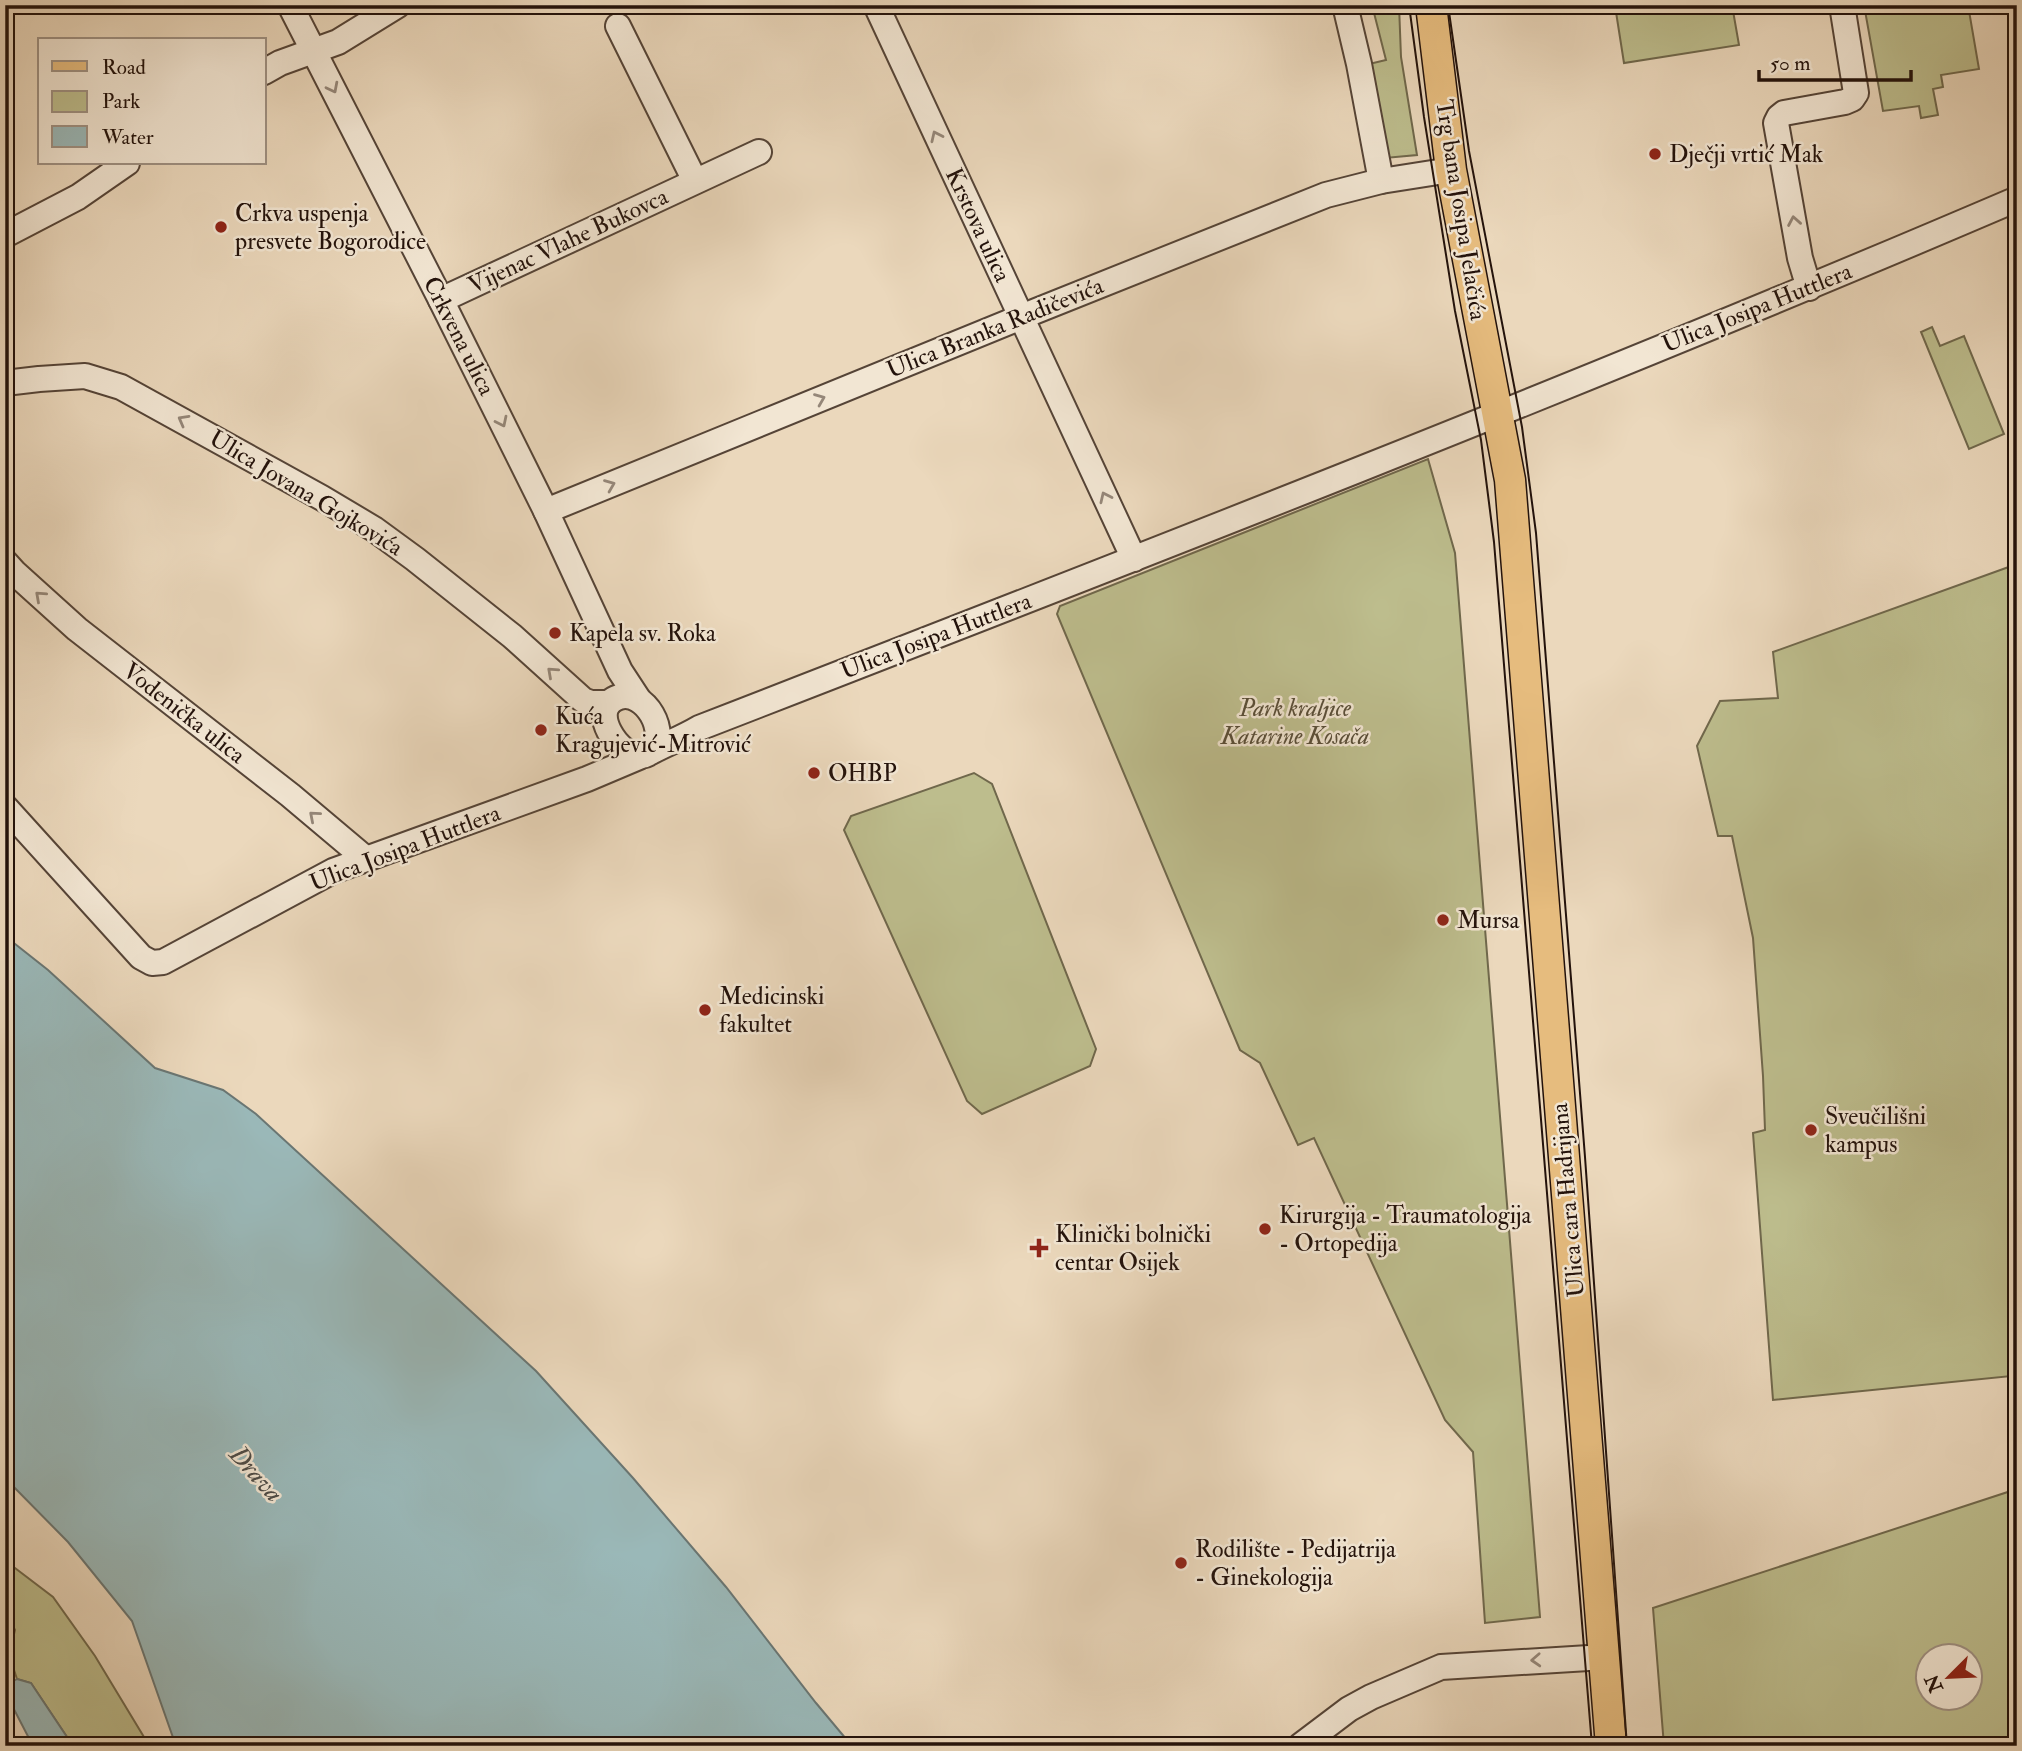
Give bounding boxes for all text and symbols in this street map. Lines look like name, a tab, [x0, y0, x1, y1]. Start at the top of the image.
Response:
legend	[38, 38, 266, 164]
scale bar	[1759, 38, 1912, 82]
text: 50 m	[1770, 50, 1811, 77]
text: Road	[102, 54, 147, 81]
one-way arrow	[325, 81, 338, 93]
text: Park	[102, 88, 140, 115]
street label: Trg bana Josipa Jelačića	[1428, 97, 1494, 324]
text: Water	[101, 124, 154, 151]
one-way arrow	[931, 130, 945, 143]
place label: Dječji vrtić Mak	[1669, 139, 1824, 170]
marker: Dječji vrtić Mak	[1647, 146, 1663, 162]
street label: Krstova ulica	[938, 163, 1018, 288]
street label: Vijenac Vlahe Bukovca	[463, 181, 674, 301]
place label: Crkva uspenja presvete Bogorodice	[234, 198, 426, 257]
one-way arrow	[1787, 215, 1802, 227]
marker: Crkva uspenja presvete Bogorodice	[213, 219, 229, 235]
street label: Ulica Josipa Huttlera	[1658, 255, 1857, 360]
street label: Ulica Branka Radičevića	[882, 270, 1109, 386]
street label: Crkvena ulica	[416, 271, 503, 402]
one-way arrow	[813, 393, 825, 407]
one-way arrow	[178, 415, 190, 429]
one-way arrow	[494, 415, 508, 427]
street label: Ulica Jovana Gojkovića	[203, 423, 410, 564]
one-way arrow	[602, 479, 615, 493]
one-way arrow	[1099, 492, 1113, 504]
street label: Ulica Josipa Huttlera	[836, 585, 1037, 687]
one-way arrow	[36, 592, 49, 604]
place label: Kapela sv. Roka	[569, 618, 717, 649]
marker: Kapela sv. Roka	[547, 625, 563, 641]
street label: Vodenička ulica	[116, 655, 252, 771]
one-way arrow	[547, 667, 560, 680]
park label: Park kraljice Katarine Kosača	[1220, 693, 1369, 752]
place label: Kuća Kragujević-Mitrović	[555, 701, 751, 760]
marker: Kuća Kragujević-Mitrović	[533, 722, 549, 738]
place label: OHBP	[828, 758, 897, 789]
marker: OHBP	[806, 765, 822, 781]
street label: Ulica Josipa Huttlera	[305, 797, 506, 899]
one-way arrow	[309, 812, 322, 824]
place label: Mursa	[1457, 905, 1520, 936]
marker: Mursa	[1435, 912, 1451, 928]
place label: Medicinski fakultet	[719, 981, 824, 1040]
marker: Medicinski fakultet	[697, 1002, 713, 1018]
street label: Ulica cara Hadrijana	[1544, 1100, 1592, 1298]
place label: Sveučilišni kampus	[1825, 1101, 1926, 1160]
marker: Sveučilišni kampus	[1803, 1122, 1819, 1138]
place label: Kirurgija - Traumatologija - Ortopedija	[1279, 1200, 1533, 1259]
place label: Klinički bolnički centar Osijek	[1055, 1219, 1211, 1278]
marker: Kirurgija - Traumatologija - Ortopedija	[1257, 1221, 1273, 1237]
marker: Klinički bolnički centar Osijek	[1029, 1238, 1049, 1258]
water label: Drava	[222, 1438, 290, 1509]
place label: Rodilište - Pedijatrija - Ginekologija	[1195, 1534, 1397, 1593]
marker: Rodilište - Pedijatrija - Ginekologija	[1173, 1555, 1189, 1571]
north arrow	[1913, 1642, 1983, 1712]
one-way arrow	[1531, 1652, 1542, 1667]
text: N	[1920, 1670, 1949, 1697]

